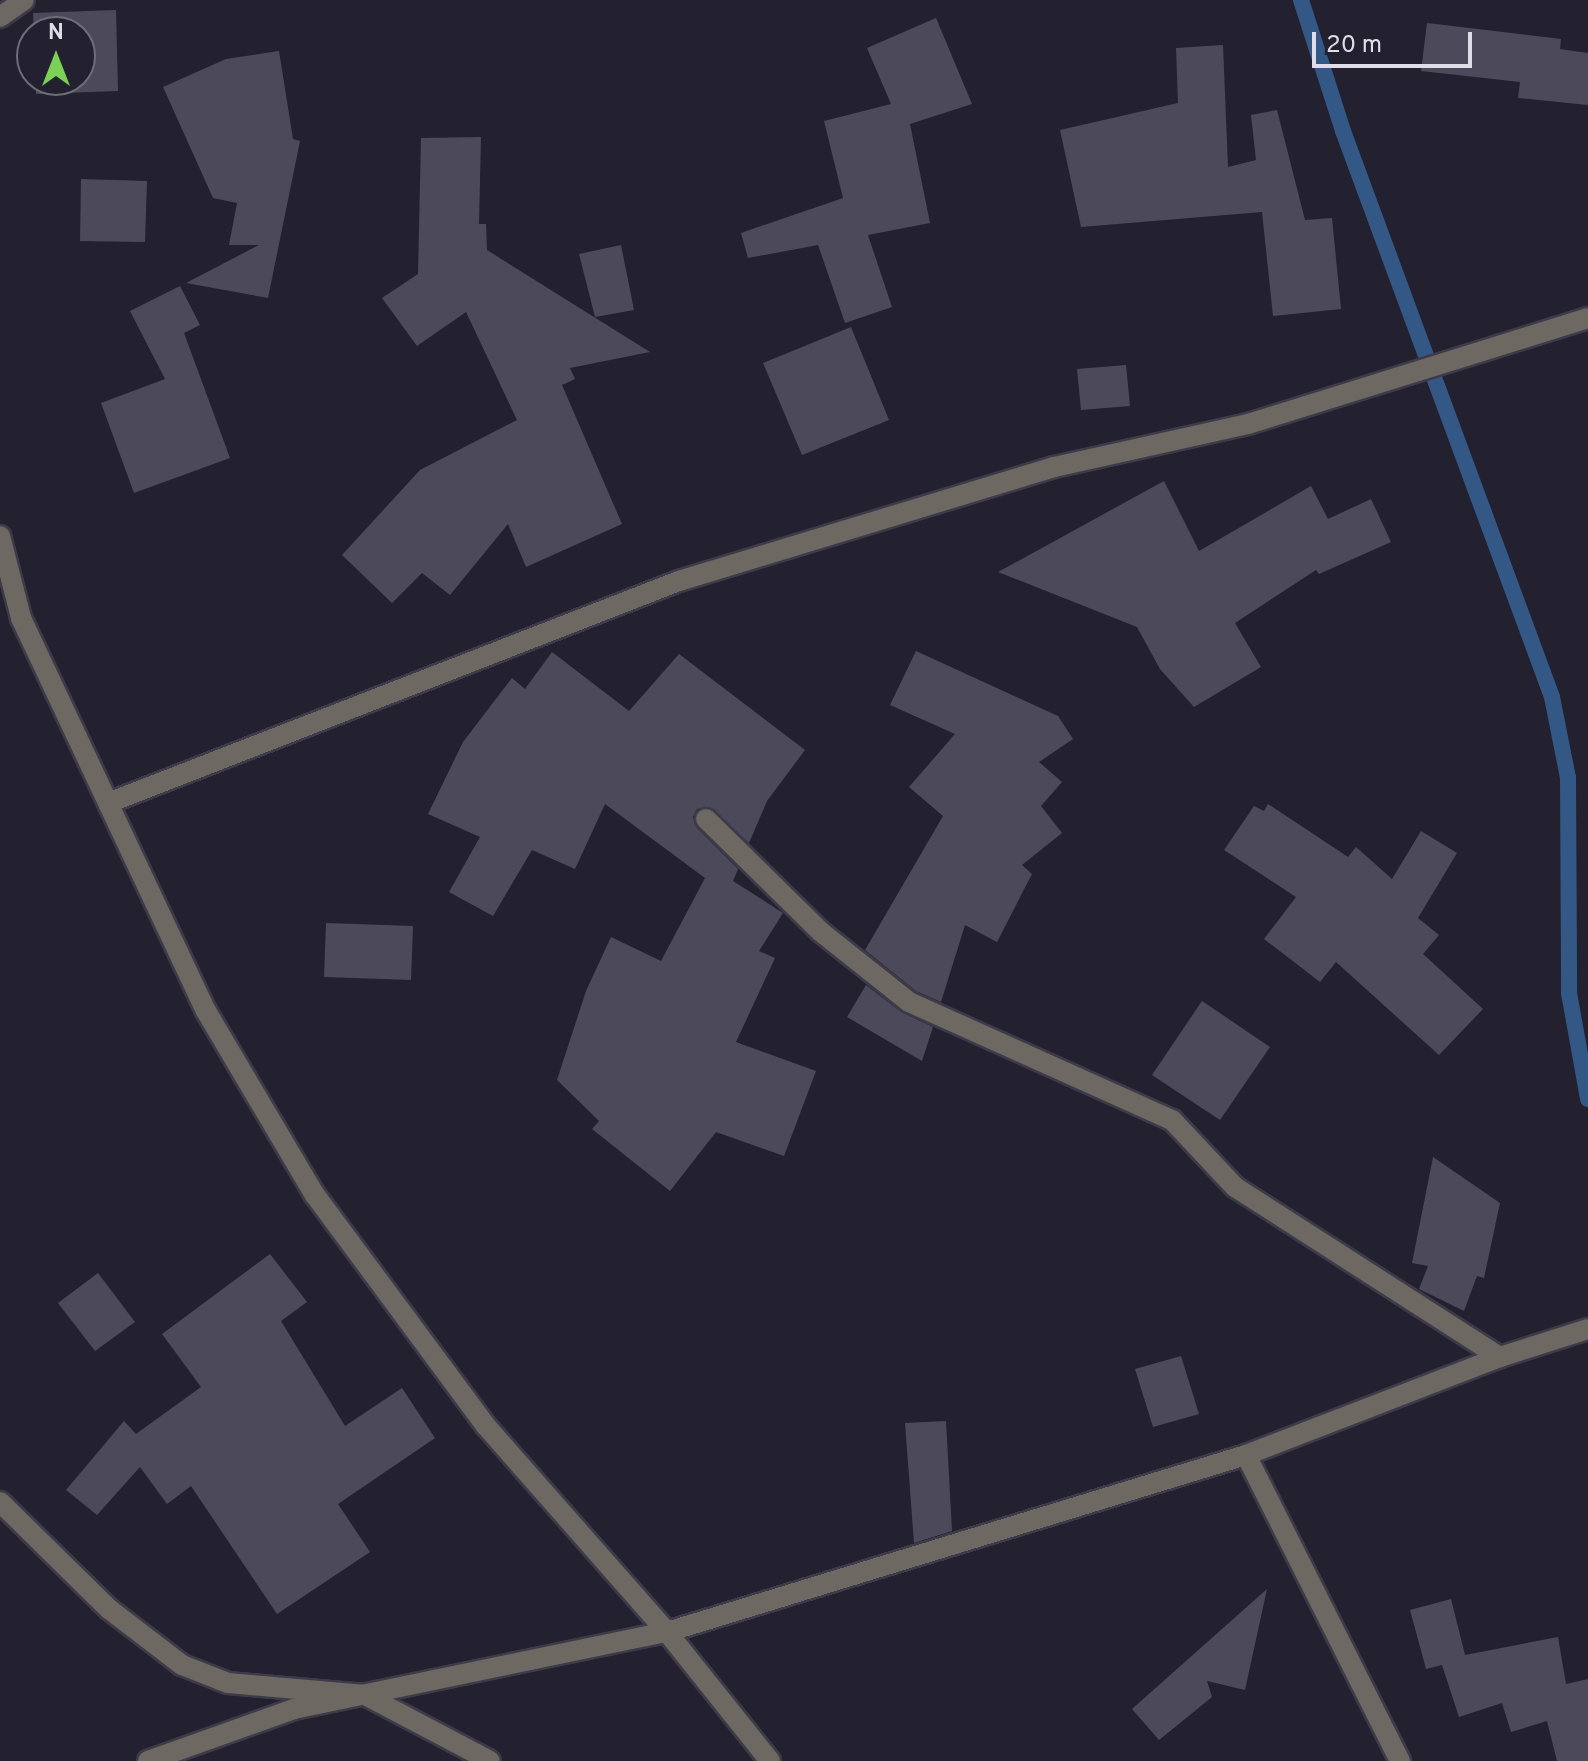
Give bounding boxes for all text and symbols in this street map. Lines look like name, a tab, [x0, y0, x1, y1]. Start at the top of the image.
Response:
north arrow	[16, 16, 96, 96]
scale bar	[1316, 16, 1476, 66]
text: N	[48, 20, 64, 47]
text: 20 m	[1326, 31, 1382, 61]

